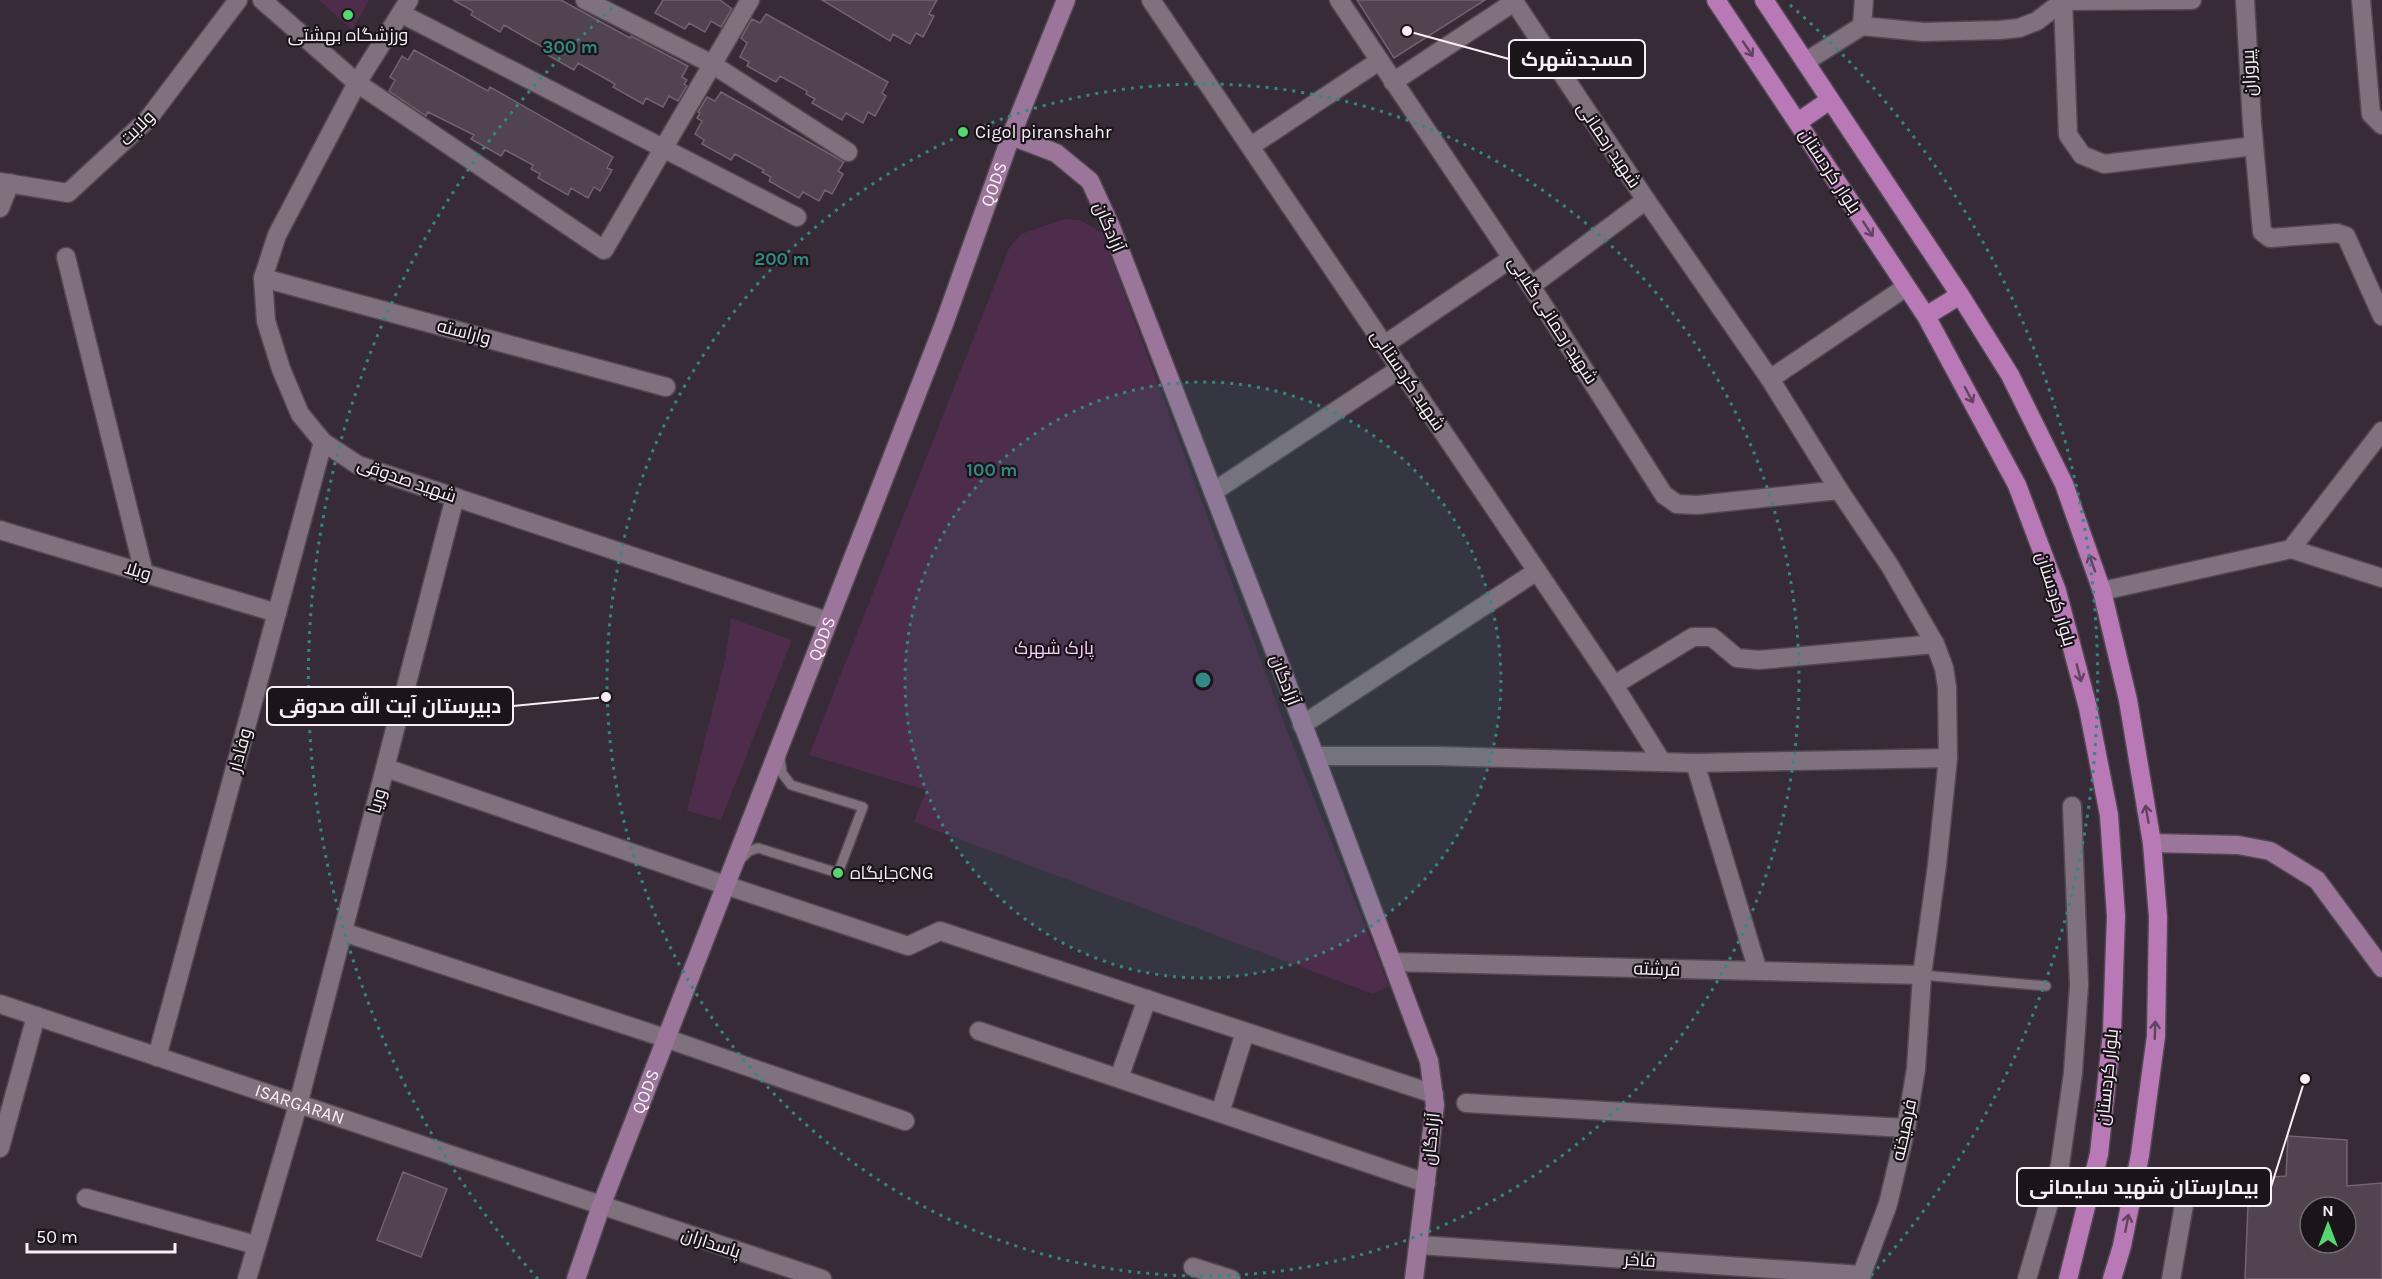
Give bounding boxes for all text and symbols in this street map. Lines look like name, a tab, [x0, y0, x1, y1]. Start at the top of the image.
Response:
marker: ورزشگاه بهشتی	[341, 8, 355, 22]
place label: ورزشگاه بهشتی	[288, 24, 408, 46]
text: 300 m	[542, 36, 598, 58]
callout: مسجدشهرک	[1509, 40, 1645, 78]
one-way arrow	[1742, 40, 1755, 57]
text: مسجدشهرک	[1521, 48, 1633, 72]
street label: پیروزان	[2237, 49, 2262, 97]
street label: شهید رحمانی	[1572, 98, 1646, 192]
street label: ولایت	[115, 106, 159, 150]
place label: Cigol piranshahr	[975, 121, 1112, 143]
street label: بلوار کردستان	[1794, 124, 1866, 218]
marker: Cigol piranshahr	[956, 125, 970, 139]
street label: QODS	[976, 159, 1012, 210]
street label: آزادگان	[1089, 199, 1129, 256]
one-way arrow	[1862, 220, 1874, 237]
text: 200 m	[754, 248, 810, 270]
street label: شهید رحمانی گلابی	[1503, 252, 1603, 388]
street label: واراسته	[435, 314, 493, 350]
street label: شهید کردستانی	[1366, 325, 1450, 435]
one-way arrow	[1964, 386, 1975, 404]
street label: شهید صدوقی	[355, 453, 459, 507]
text: 100 m	[967, 459, 1017, 481]
street label: بلوار کردستان	[2031, 549, 2081, 649]
one-way arrow	[2086, 554, 2097, 573]
street label: ویلا	[122, 557, 154, 585]
street label: QODS	[803, 613, 840, 664]
park label: پارک شهرک	[1014, 637, 1094, 660]
street label: آزادگان	[1265, 652, 1305, 709]
one-way arrow	[2073, 663, 2085, 682]
centre of rings	[1193, 670, 1213, 690]
callout: دبیرستان آیت الله صدوقی	[267, 687, 513, 725]
text: دبیرستان آیت الله صدوقی	[279, 692, 501, 718]
street label: وفادار	[223, 726, 256, 775]
street label: وریا	[363, 786, 391, 816]
one-way arrow	[2142, 805, 2153, 825]
place label: جایگاهCNG	[850, 862, 934, 884]
marker: جایگاهCNG	[831, 866, 845, 880]
street label: فرشته	[1633, 957, 1681, 981]
one-way arrow	[2150, 1020, 2161, 1040]
street label: بلوار کردستان	[2091, 1027, 2123, 1127]
street label: QODS	[627, 1066, 664, 1117]
street label: ISARGARAN	[252, 1079, 347, 1129]
street label: فرهیخته	[1887, 1097, 1921, 1163]
street label: آزادگان	[1417, 1112, 1445, 1166]
callout: بیمارستان شهید سلیمانی	[2017, 1168, 2271, 1206]
text: بیمارستان شهید سلیمانی	[2029, 1176, 2259, 1200]
north arrow	[2298, 1195, 2358, 1255]
text: N	[2322, 1201, 2334, 1220]
one-way arrow	[2122, 1213, 2133, 1233]
scale bar	[27, 1216, 176, 1254]
street label: پاسداران	[678, 1223, 744, 1264]
text: 50 m	[36, 1226, 78, 1248]
street label: فاخر	[1622, 1248, 1657, 1272]

